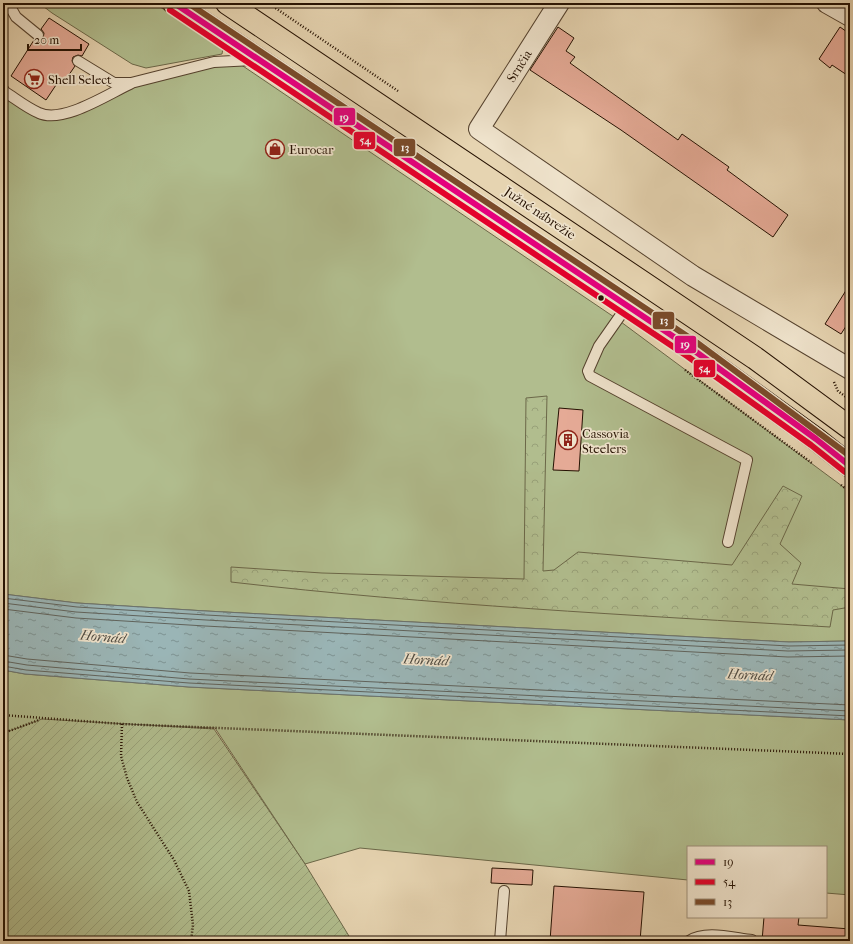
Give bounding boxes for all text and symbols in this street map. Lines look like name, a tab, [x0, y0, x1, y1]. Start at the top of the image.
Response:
scale bar	[28, 26, 81, 52]
text: 20 m	[34, 33, 59, 47]
street label: Srnčia	[503, 46, 535, 85]
supermarket icon: Shell Select	[23, 68, 45, 90]
place label: Shell Select	[48, 72, 112, 87]
line badge: 19	[333, 107, 356, 126]
text: 19	[339, 111, 349, 124]
line badge: 54	[353, 131, 376, 150]
text: 54	[359, 134, 371, 147]
shop icon: Eurocar	[264, 138, 286, 160]
line badge: 13	[393, 138, 416, 157]
text: 13	[401, 141, 410, 154]
place label: Eurocar	[289, 142, 334, 157]
street label: Južné nábrežie	[501, 183, 579, 243]
unlabelled marker	[596, 293, 606, 303]
line badge: 13	[652, 311, 675, 330]
text: 13	[660, 314, 669, 327]
line badge: 19	[674, 335, 697, 354]
text: 19	[680, 338, 690, 351]
line badge: 54	[693, 359, 716, 378]
text: 54	[698, 362, 710, 375]
place label: Cassovia Steelers	[582, 426, 630, 456]
building icon: Cassovia Steelers	[557, 429, 579, 451]
water label: Hornád	[79, 626, 128, 648]
water label: Hornád	[402, 650, 451, 670]
water label: Hornád	[726, 665, 775, 685]
legend	[687, 846, 827, 918]
text: 19	[723, 855, 734, 869]
text: 54	[723, 875, 736, 889]
text: 13	[723, 895, 732, 909]

